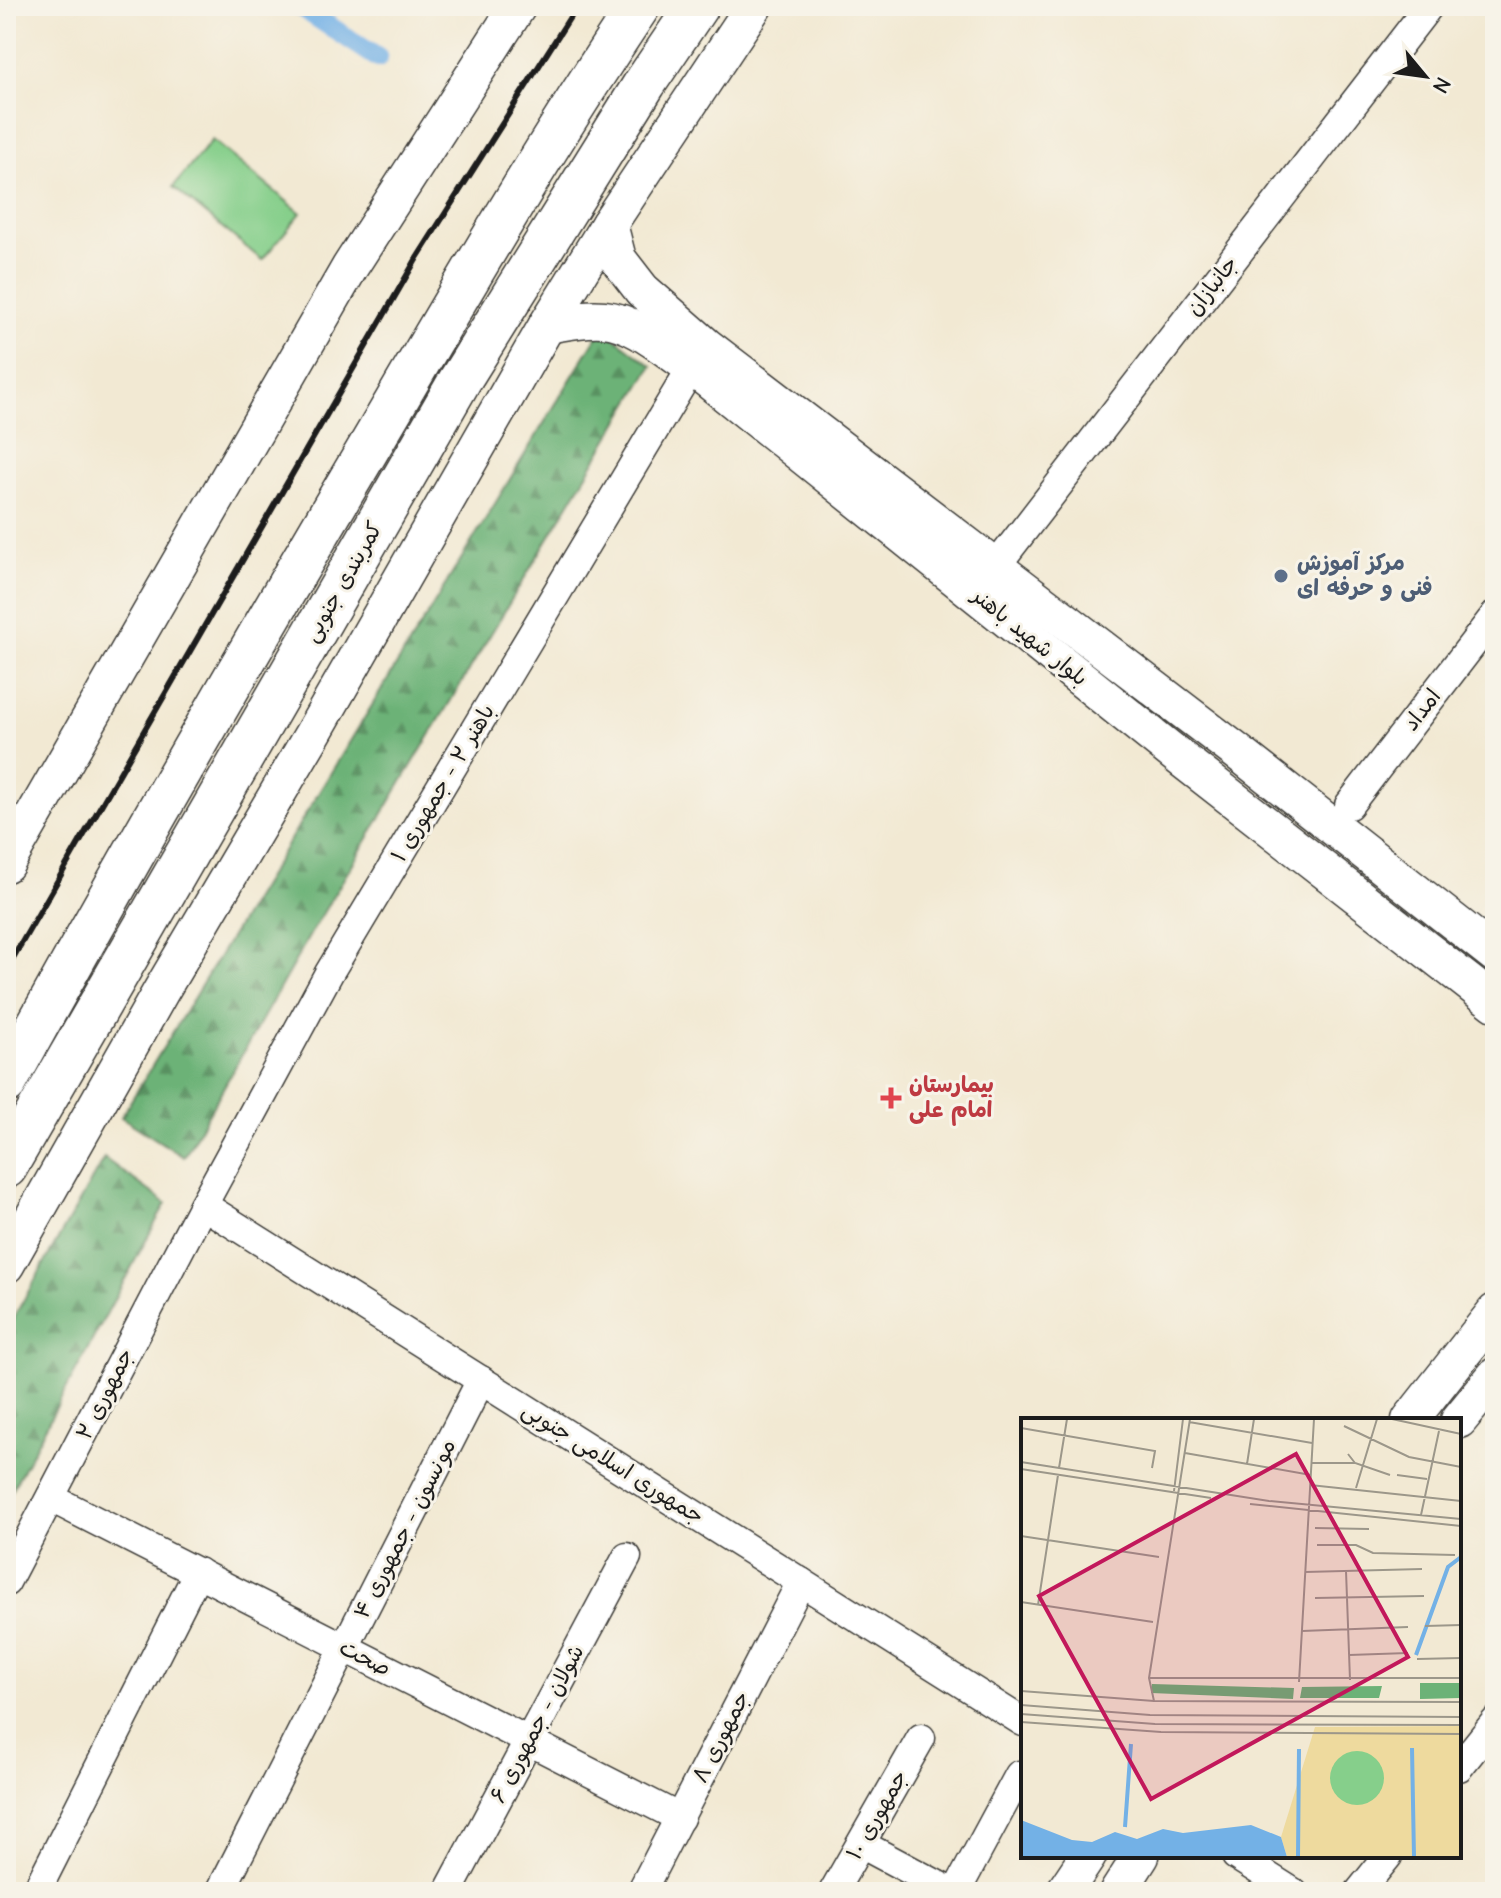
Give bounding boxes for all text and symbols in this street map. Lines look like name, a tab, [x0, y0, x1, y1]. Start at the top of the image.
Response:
north arrow	[1385, 36, 1465, 116]
text: N	[1427, 73, 1456, 98]
street label: جانبازان	[1181, 251, 1243, 321]
street label: کمربندی جنوبی	[298, 517, 389, 647]
place label: مرکز آموزش فنی و حرفه ای	[1297, 550, 1433, 602]
marker: مرکز آموزش فنی و حرفه ای	[1272, 567, 1290, 585]
street label: بلوار شهید باهنر	[966, 581, 1093, 691]
street label: امداد	[1398, 684, 1446, 736]
street label: باهنر ۲ - جمهوری ۱	[386, 699, 501, 867]
place label: بیمارستان امام علی	[909, 1072, 994, 1126]
marker: بیمارستان امام علی	[880, 1087, 902, 1109]
street label: جمهوری ۲	[71, 1344, 140, 1444]
street label: جمهوری اسلامی جنوبی	[517, 1396, 709, 1530]
inset map	[1021, 1418, 1461, 1858]
street label: مونسون - جمهوری ۴	[349, 1435, 462, 1623]
street label: صحت	[335, 1634, 395, 1682]
street label: شولان - جمهوری ۶	[484, 1641, 590, 1808]
street label: جمهوری ۸	[687, 1687, 756, 1788]
street label: جمهوری ۱۰	[841, 1765, 914, 1865]

